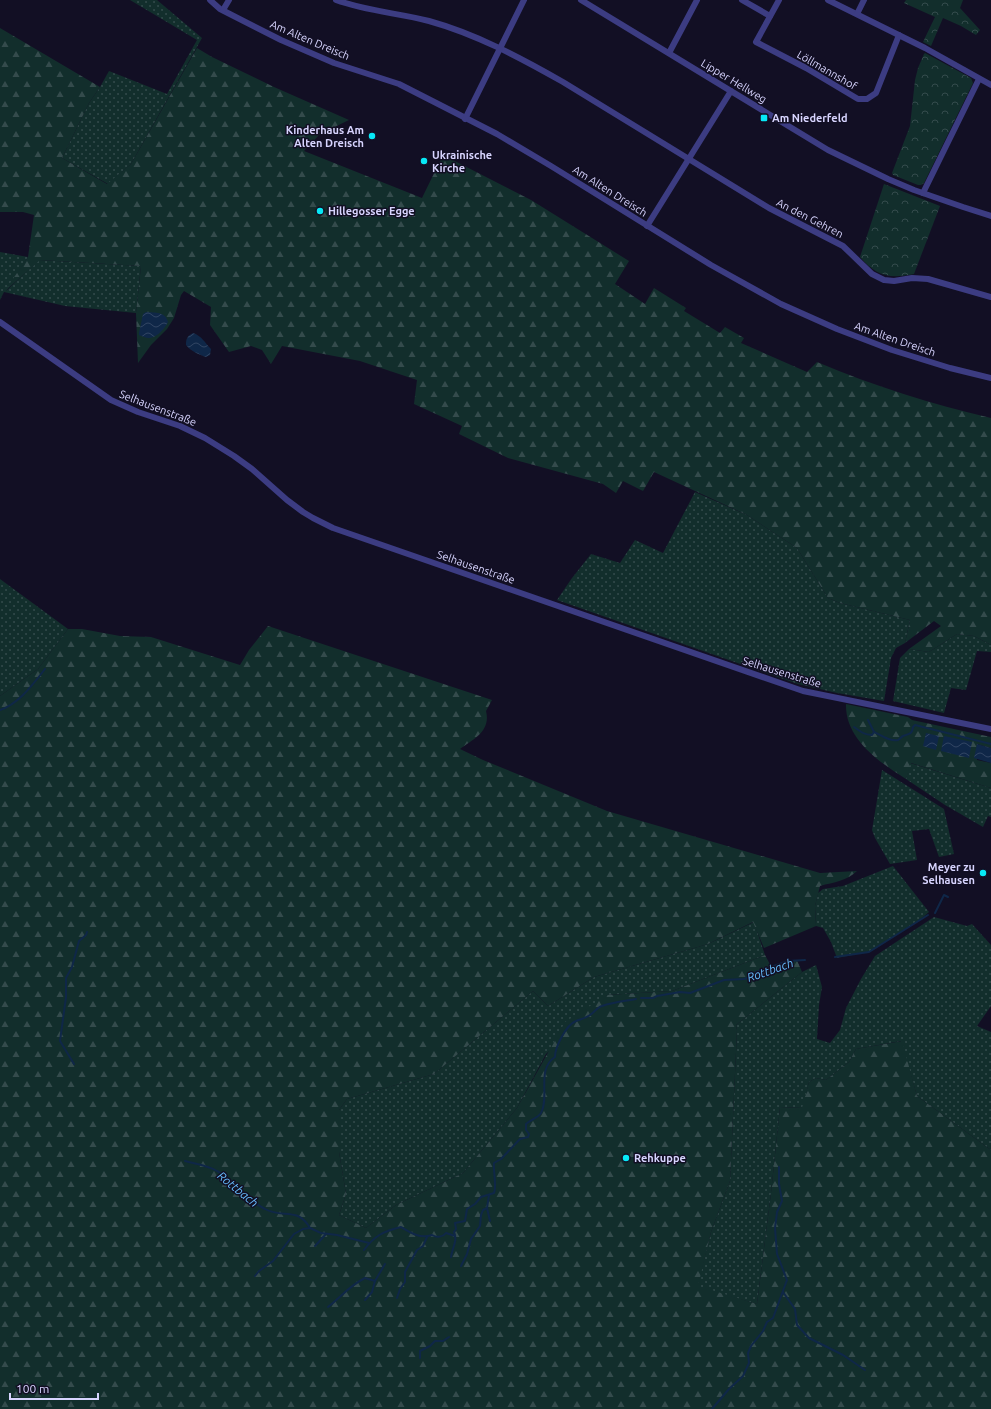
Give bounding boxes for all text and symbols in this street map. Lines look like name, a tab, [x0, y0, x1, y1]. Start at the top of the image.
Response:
street label: Am Alten Dreisch	[268, 18, 352, 62]
street label: Löllmannshof	[795, 48, 860, 92]
street label: Lipper Hellweg	[699, 57, 769, 105]
place label: Am Niederfeld	[772, 112, 848, 124]
marker: Am Niederfeld	[759, 113, 769, 123]
place label: Kinderhaus Am Alten Dreisch	[286, 124, 364, 149]
marker: Kinderhaus Am Alten Dreisch	[367, 131, 377, 141]
place label: Ukrainische Kirche	[432, 149, 492, 174]
marker: Ukrainische Kirche	[419, 156, 429, 166]
street label: Am Alten Dreisch	[571, 163, 649, 219]
street label: An den Gehren	[775, 196, 845, 240]
place label: Hillegosser Egge	[328, 205, 415, 217]
marker: Hillegosser Egge	[315, 206, 325, 216]
street label: Am Alten Dreisch	[853, 319, 937, 359]
street label: Selhausenstraße	[118, 388, 198, 428]
street label: Selhausenstraße	[435, 548, 517, 586]
street label: Selhausenstraße	[741, 654, 823, 690]
place label: Meyer zu Selhausen	[922, 861, 975, 886]
marker: Meyer zu Selhausen	[978, 868, 988, 878]
water label: Rottbach	[745, 956, 795, 984]
place label: Rehkuppe	[634, 1152, 686, 1164]
marker: Rehkuppe	[621, 1153, 631, 1163]
water label: Rottbach	[215, 1169, 261, 1209]
scale bar	[10, 1375, 98, 1401]
text: 100 m	[16, 1382, 49, 1395]

